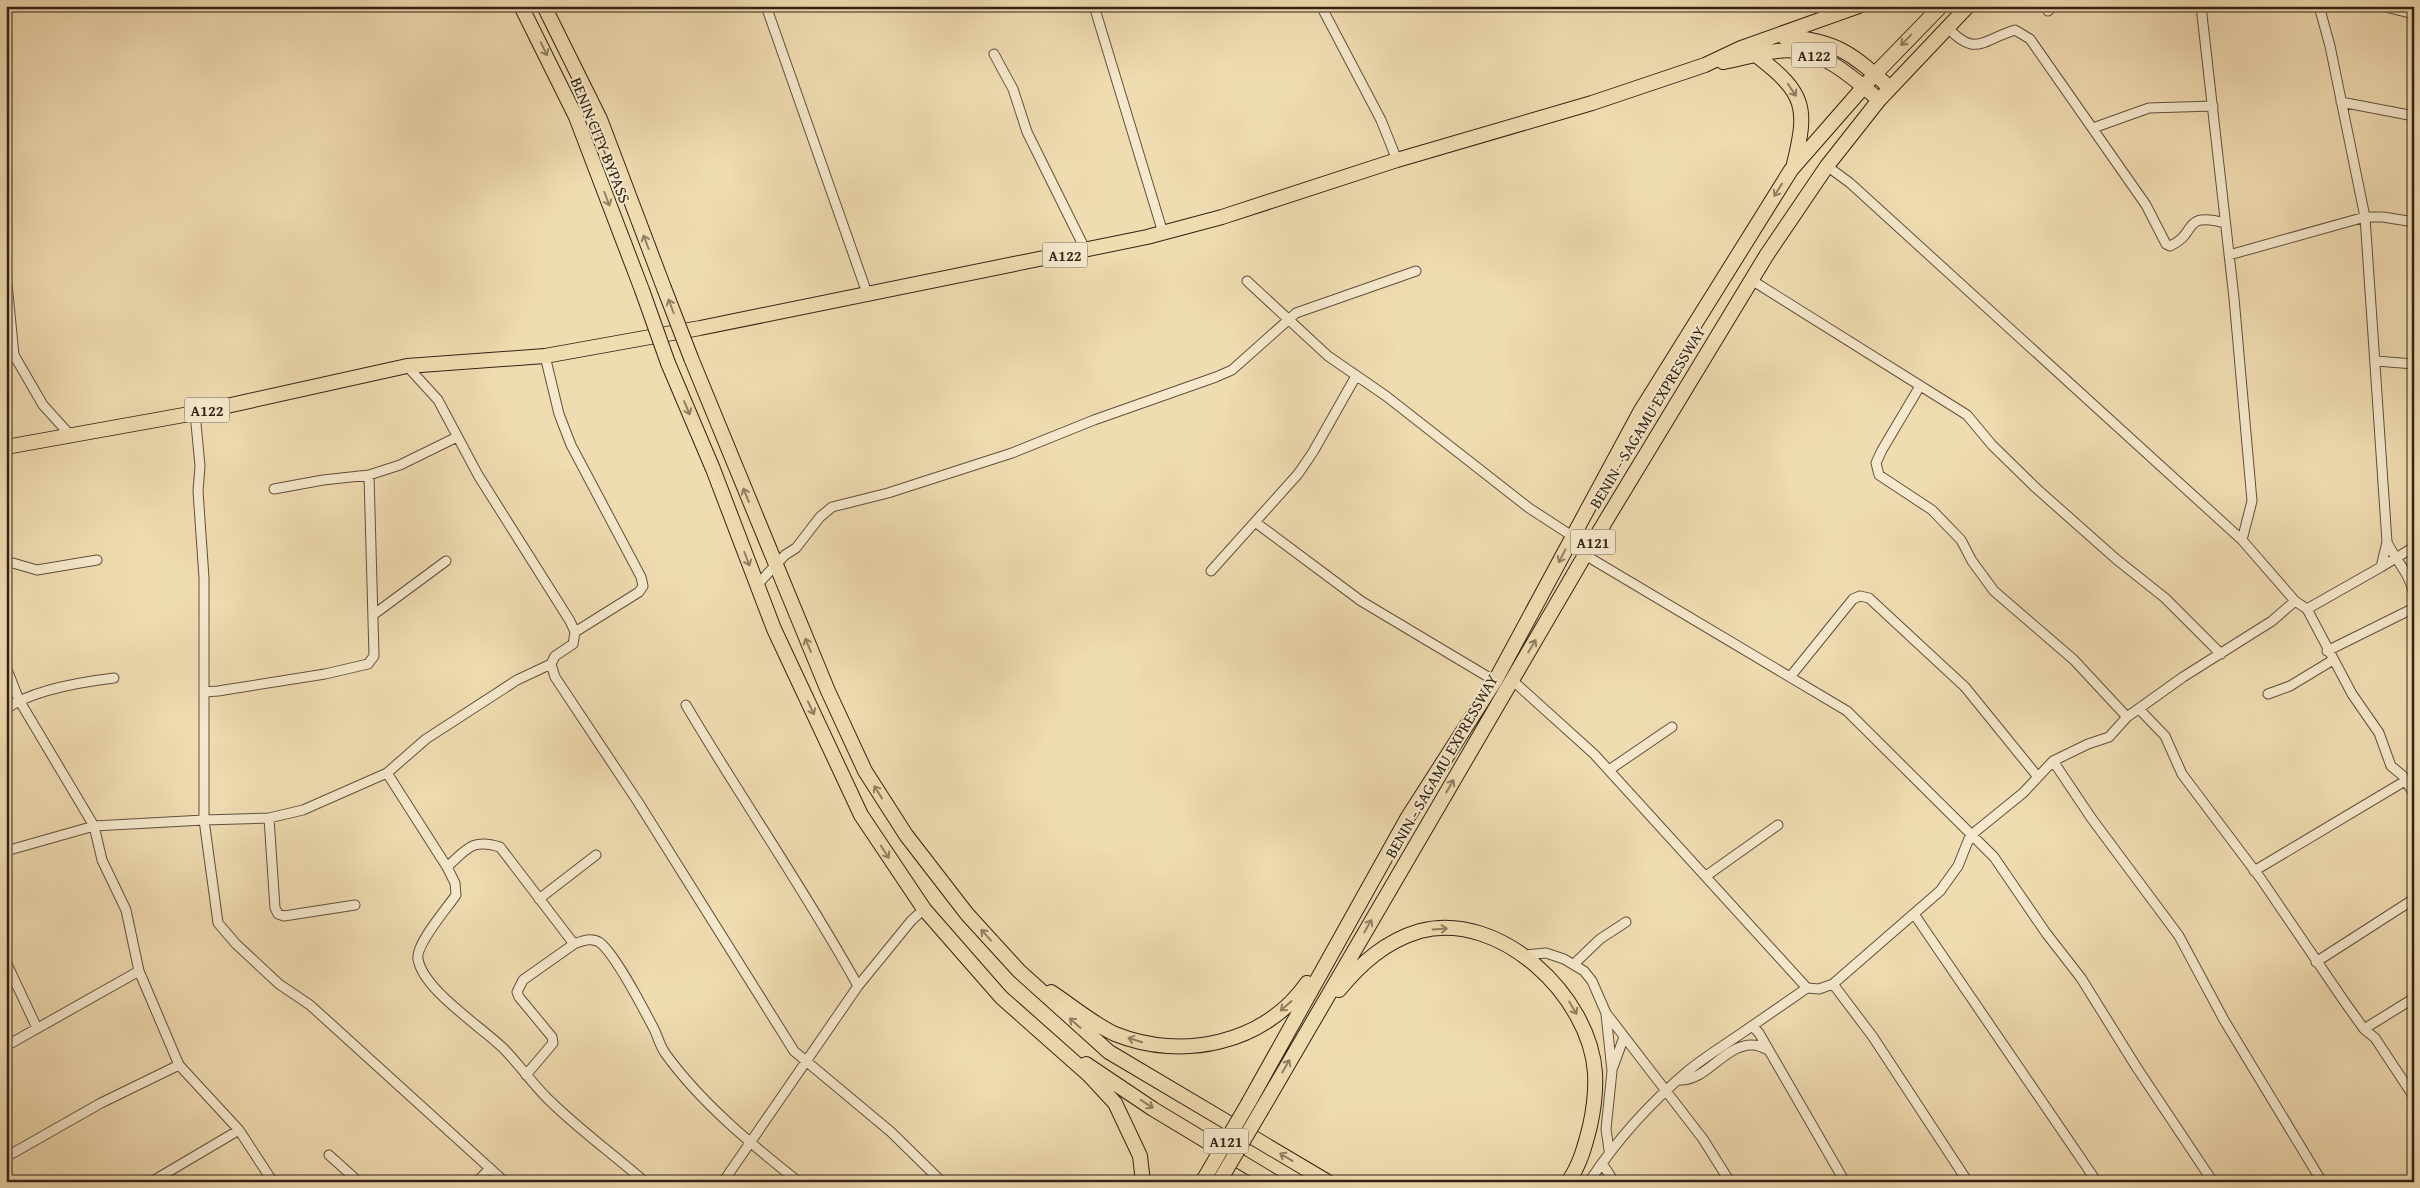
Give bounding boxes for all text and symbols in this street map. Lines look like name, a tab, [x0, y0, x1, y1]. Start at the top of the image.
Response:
one-way arrow	[1900, 34, 1912, 46]
one-way arrow	[539, 42, 549, 57]
road number: A122	[1792, 42, 1836, 68]
street label: BENIN CITY BYPASS	[565, 73, 637, 207]
one-way arrow	[1787, 82, 1797, 96]
one-way arrow	[1773, 183, 1784, 197]
one-way arrow	[603, 191, 612, 206]
one-way arrow	[641, 235, 650, 250]
road number: A122	[1042, 242, 1088, 268]
one-way arrow	[666, 299, 675, 315]
street label: BENIN - SAGAMU EXPRESSWAY	[1583, 321, 1711, 513]
road number: A122	[184, 398, 230, 422]
one-way arrow	[683, 400, 693, 415]
one-way arrow	[741, 488, 751, 503]
road number: A121	[1570, 530, 1616, 554]
one-way arrow	[1557, 548, 1567, 563]
one-way arrow	[743, 551, 752, 566]
one-way arrow	[802, 638, 812, 653]
one-way arrow	[1528, 639, 1538, 653]
street label: BENIN - SAGAMU EXPRESSWAY	[1378, 669, 1504, 862]
one-way arrow	[807, 700, 816, 715]
one-way arrow	[1445, 779, 1455, 793]
one-way arrow	[873, 785, 883, 799]
one-way arrow	[881, 845, 891, 859]
one-way arrow	[1364, 920, 1374, 934]
one-way arrow	[1432, 924, 1448, 933]
one-way arrow	[980, 929, 992, 942]
one-way arrow	[1280, 1000, 1293, 1012]
one-way arrow	[1568, 1001, 1578, 1015]
one-way arrow	[1069, 1017, 1082, 1029]
one-way arrow	[1128, 1035, 1144, 1045]
one-way arrow	[1281, 1060, 1291, 1074]
one-way arrow	[1139, 1100, 1153, 1110]
road number: A121	[1204, 1128, 1248, 1154]
one-way arrow	[1279, 1151, 1293, 1161]

